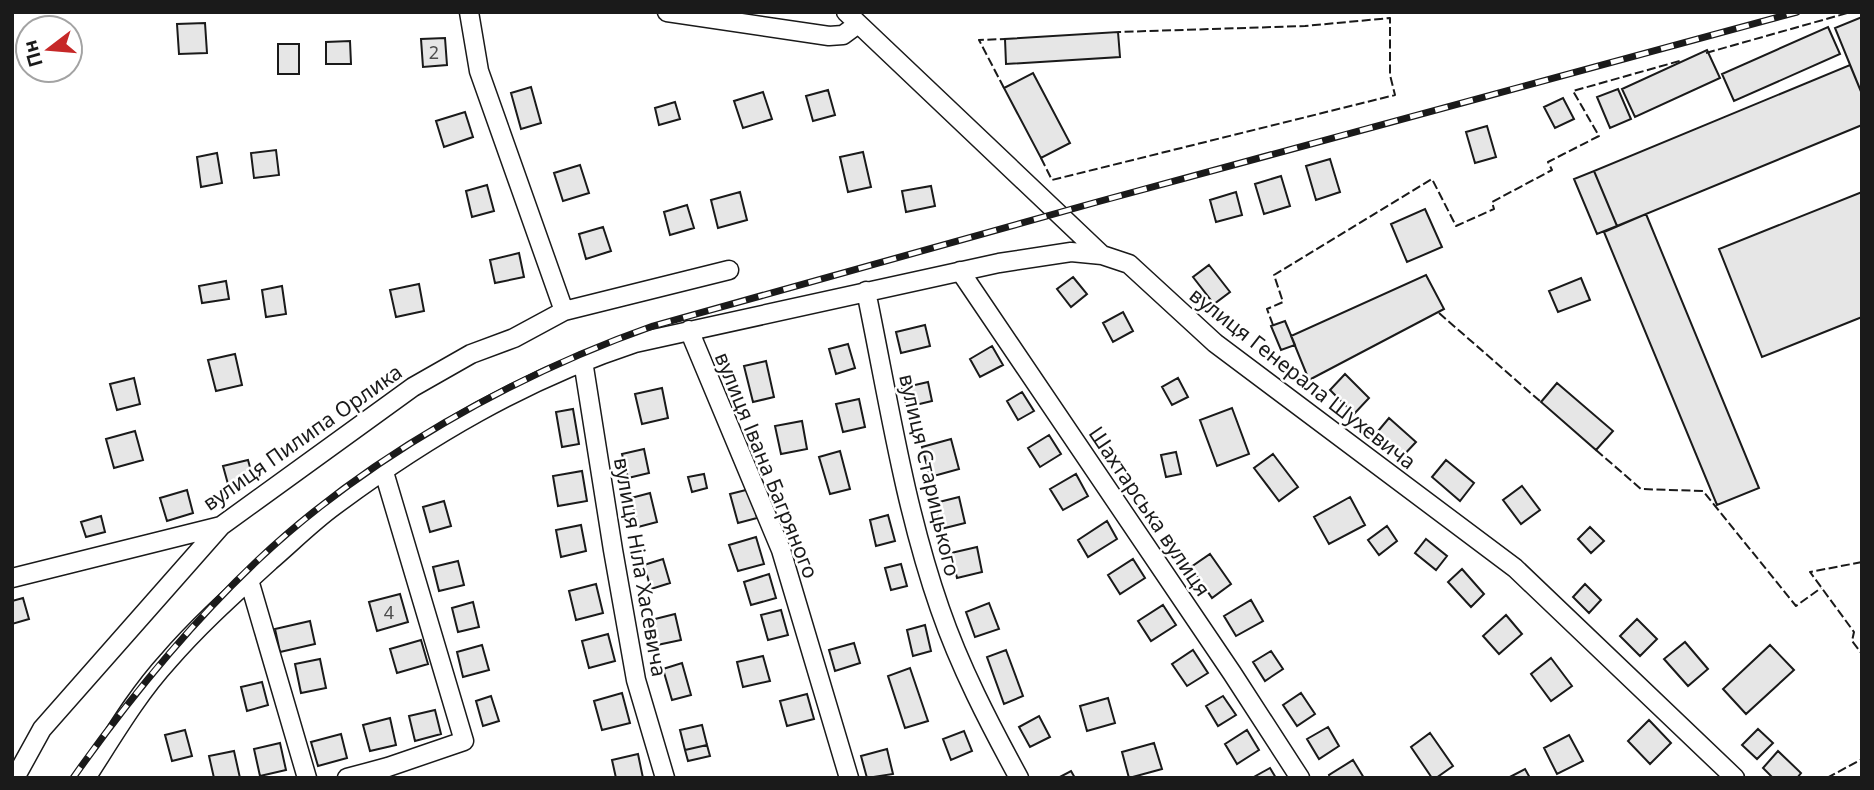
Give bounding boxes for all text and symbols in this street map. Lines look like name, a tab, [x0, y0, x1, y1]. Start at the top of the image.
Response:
north arrow	[14, 14, 84, 84]
text: Пн	[16, 37, 49, 70]
house number: 2	[429, 40, 439, 64]
street label: вулиця Генерала Шухевича	[1184, 281, 1422, 475]
street label: вулиця Івана Багряного	[709, 348, 825, 582]
street label: вулиця Пилипа Орлика	[197, 357, 407, 517]
street label: вулиця Старицького	[893, 371, 967, 579]
street label: Шахтарська вулиця	[1083, 421, 1217, 601]
street label: вулиця Ніла Хасевича	[608, 455, 674, 679]
house number: 4	[384, 600, 394, 624]

